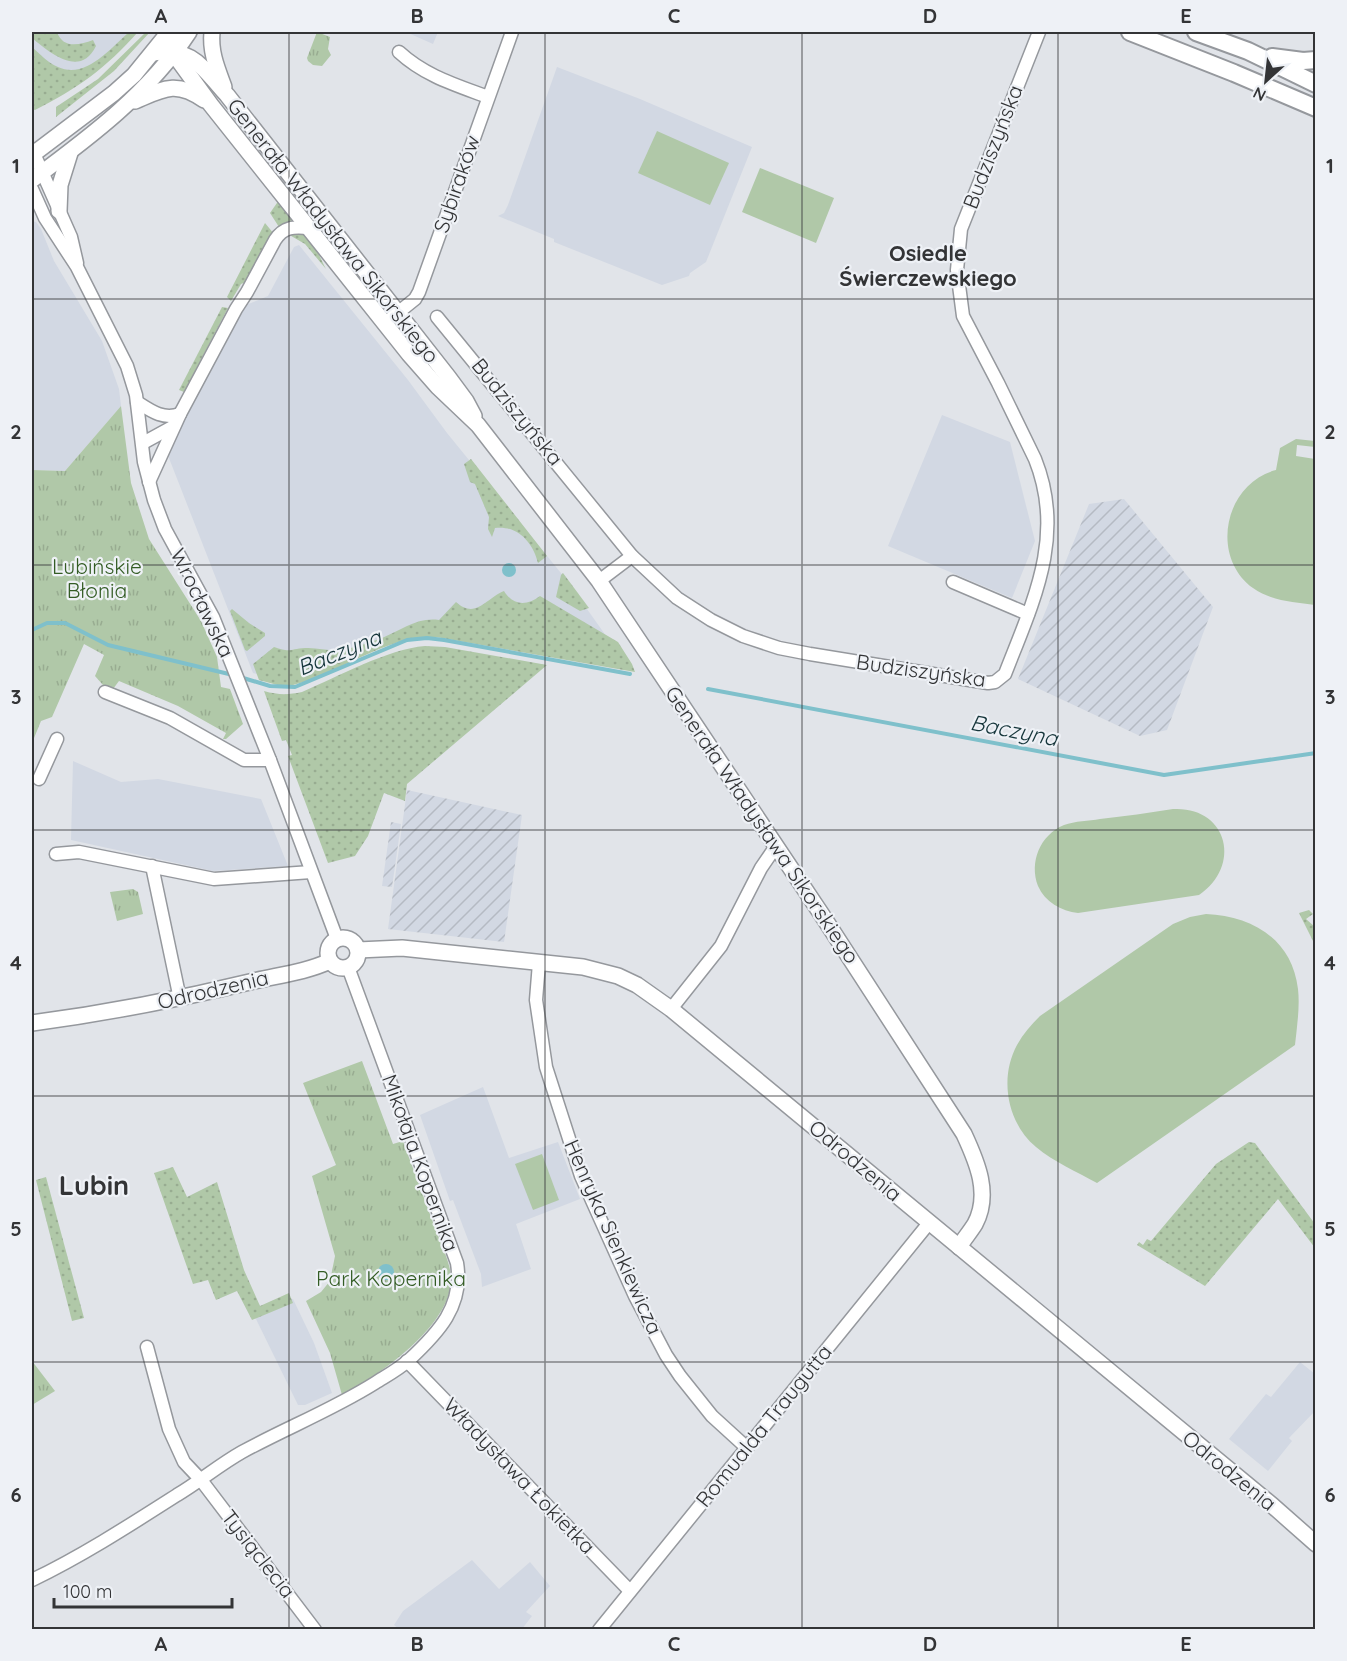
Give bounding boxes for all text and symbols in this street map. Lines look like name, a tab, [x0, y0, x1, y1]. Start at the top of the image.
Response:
text: A	[155, 3, 168, 28]
text: B	[410, 3, 424, 28]
text: C	[668, 3, 681, 28]
text: D	[923, 3, 937, 28]
text: E	[1180, 3, 1192, 28]
north arrow	[1236, 51, 1296, 111]
street label: Budziszyńska	[957, 81, 1028, 212]
text: N	[1249, 83, 1269, 106]
street label: Generała Władysława Sikorskiego	[222, 93, 445, 368]
street label: Sybiraków	[427, 131, 485, 236]
text: 1	[12, 153, 20, 178]
text: 1	[1326, 153, 1334, 178]
district label: Osiedle Świerczewskiego	[839, 239, 1017, 292]
street label: Budziszyńska	[467, 352, 569, 470]
text: 2	[10, 419, 22, 444]
text: 2	[1324, 419, 1336, 444]
street label: Wrocławska	[165, 544, 241, 661]
park label: Lubińskie Błonia	[52, 553, 142, 603]
water label: Baczyna	[293, 622, 387, 681]
street label: Budziszyńska	[855, 648, 988, 692]
street label: Generała Władysława Sikorskiego	[660, 681, 866, 968]
text: 3	[11, 684, 21, 709]
text: 3	[1325, 684, 1335, 709]
water label: Baczyna	[968, 708, 1062, 752]
text: 4	[10, 950, 22, 975]
text: 4	[1324, 950, 1336, 975]
street label: Odrodzenia	[155, 964, 271, 1014]
street label: Mikołaja Kopernika	[377, 1071, 465, 1255]
street label: Odrodzenia	[804, 1114, 907, 1207]
street label: Henryka Sienkiewicza	[559, 1135, 669, 1338]
district label: Lubin	[59, 1168, 129, 1202]
text: 5	[10, 1216, 22, 1241]
text: 5	[1324, 1216, 1336, 1241]
park label: Park Kopernika	[316, 1265, 466, 1291]
street label: Romualda Traugutta	[690, 1339, 837, 1512]
street label: Władysława Łokietka	[438, 1392, 601, 1559]
street label: Odrodzenia	[1178, 1425, 1282, 1516]
text: 6	[10, 1482, 22, 1507]
text: 6	[1324, 1482, 1336, 1507]
street label: Tysiąclecia	[216, 1504, 301, 1603]
scale bar	[54, 1571, 232, 1609]
text: 100 m	[63, 1580, 112, 1603]
text: A	[155, 1631, 168, 1656]
text: B	[410, 1631, 424, 1656]
text: C	[668, 1631, 681, 1656]
text: D	[923, 1631, 937, 1656]
text: E	[1180, 1631, 1192, 1656]

